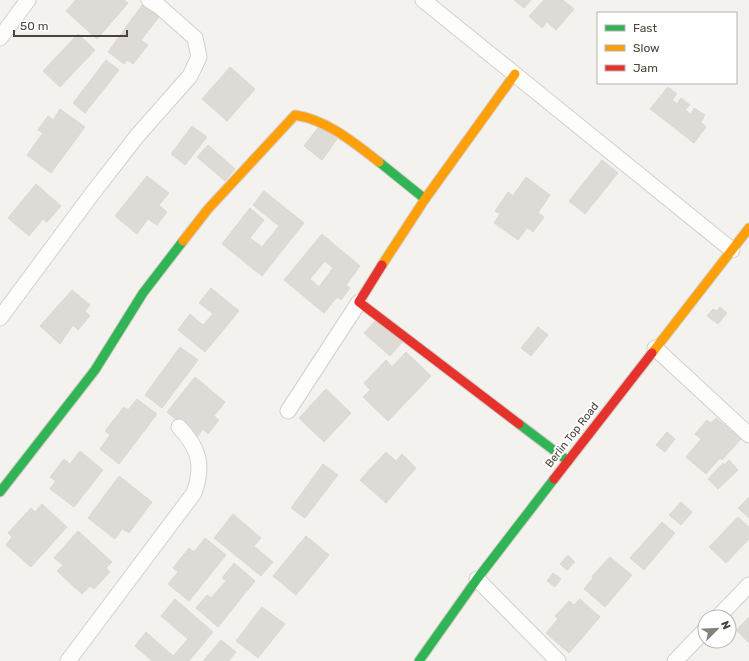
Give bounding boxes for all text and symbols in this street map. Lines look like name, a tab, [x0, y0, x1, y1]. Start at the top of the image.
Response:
scale bar	[14, 12, 127, 38]
legend	[597, 12, 737, 84]
text: 50 m	[20, 19, 48, 33]
text: Fast	[633, 21, 657, 35]
text: Slow	[633, 41, 660, 55]
text: Jam	[633, 61, 658, 75]
street label: Berlin Top Road	[543, 400, 601, 470]
north arrow	[697, 609, 737, 649]
text: N	[718, 619, 733, 631]

